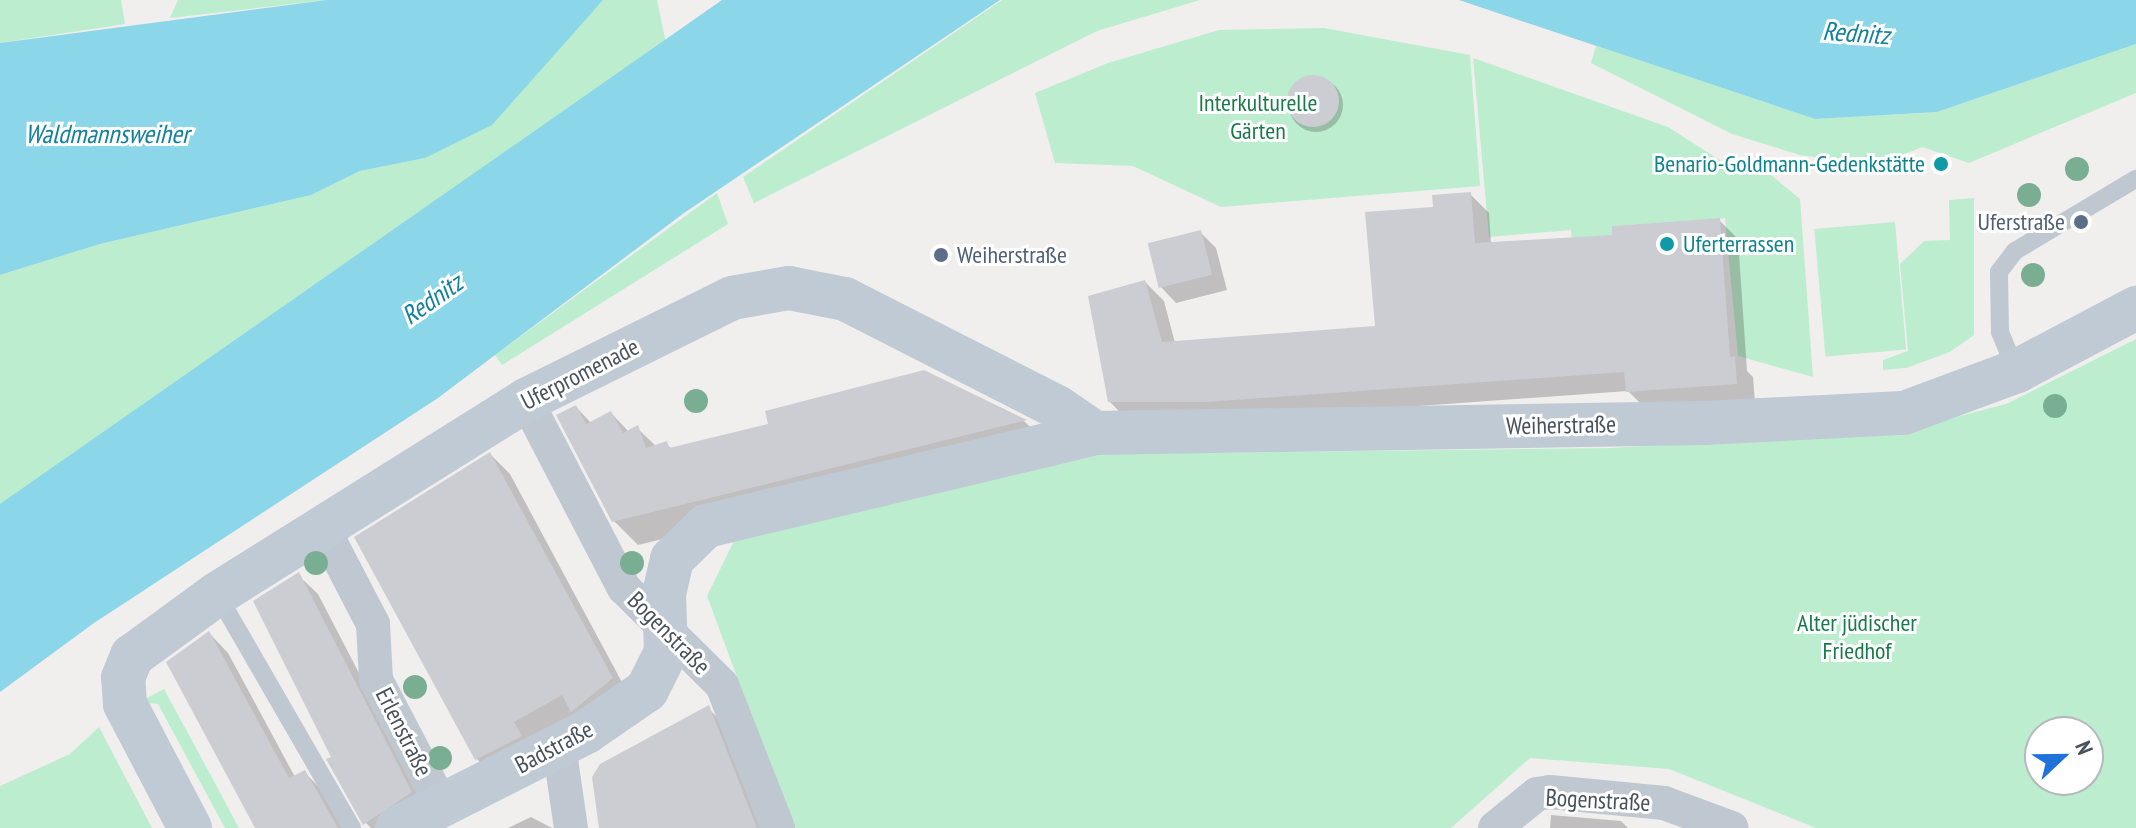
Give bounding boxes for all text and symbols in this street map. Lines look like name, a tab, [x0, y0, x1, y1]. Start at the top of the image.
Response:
water label: Rednitz	[1821, 15, 1891, 51]
park label: Interkulturelle Gärten	[1199, 89, 1317, 145]
water label: Waldmannsweiher	[25, 118, 189, 150]
place label: Benario-Goldmann-Gedenkstätte	[1654, 150, 1925, 178]
marker: Benario-Goldmann-Gedenkstätte	[1932, 155, 1950, 173]
place label: Uferstraße	[1978, 208, 2065, 236]
marker: Uferstraße	[2072, 213, 2090, 231]
place label: Uferterrassen	[1683, 230, 1794, 258]
marker: Uferterrassen	[1658, 235, 1676, 253]
place label: Weiherstraße	[957, 241, 1067, 269]
marker: Weiherstraße	[932, 246, 950, 264]
water label: Rednitz	[396, 267, 468, 331]
street label: Uferpromenade	[516, 332, 644, 416]
street label: Weiherstraße	[1506, 410, 1616, 440]
street label: Bogenstraße	[622, 586, 716, 680]
park label: Alter jüdischer Friedhof	[1797, 609, 1917, 665]
street label: Erlenstraße	[370, 683, 438, 781]
street label: Badstraße	[510, 715, 598, 779]
north arrow	[2024, 716, 2104, 796]
text: N	[2069, 737, 2100, 759]
street label: Bogenstraße	[1545, 783, 1651, 817]

